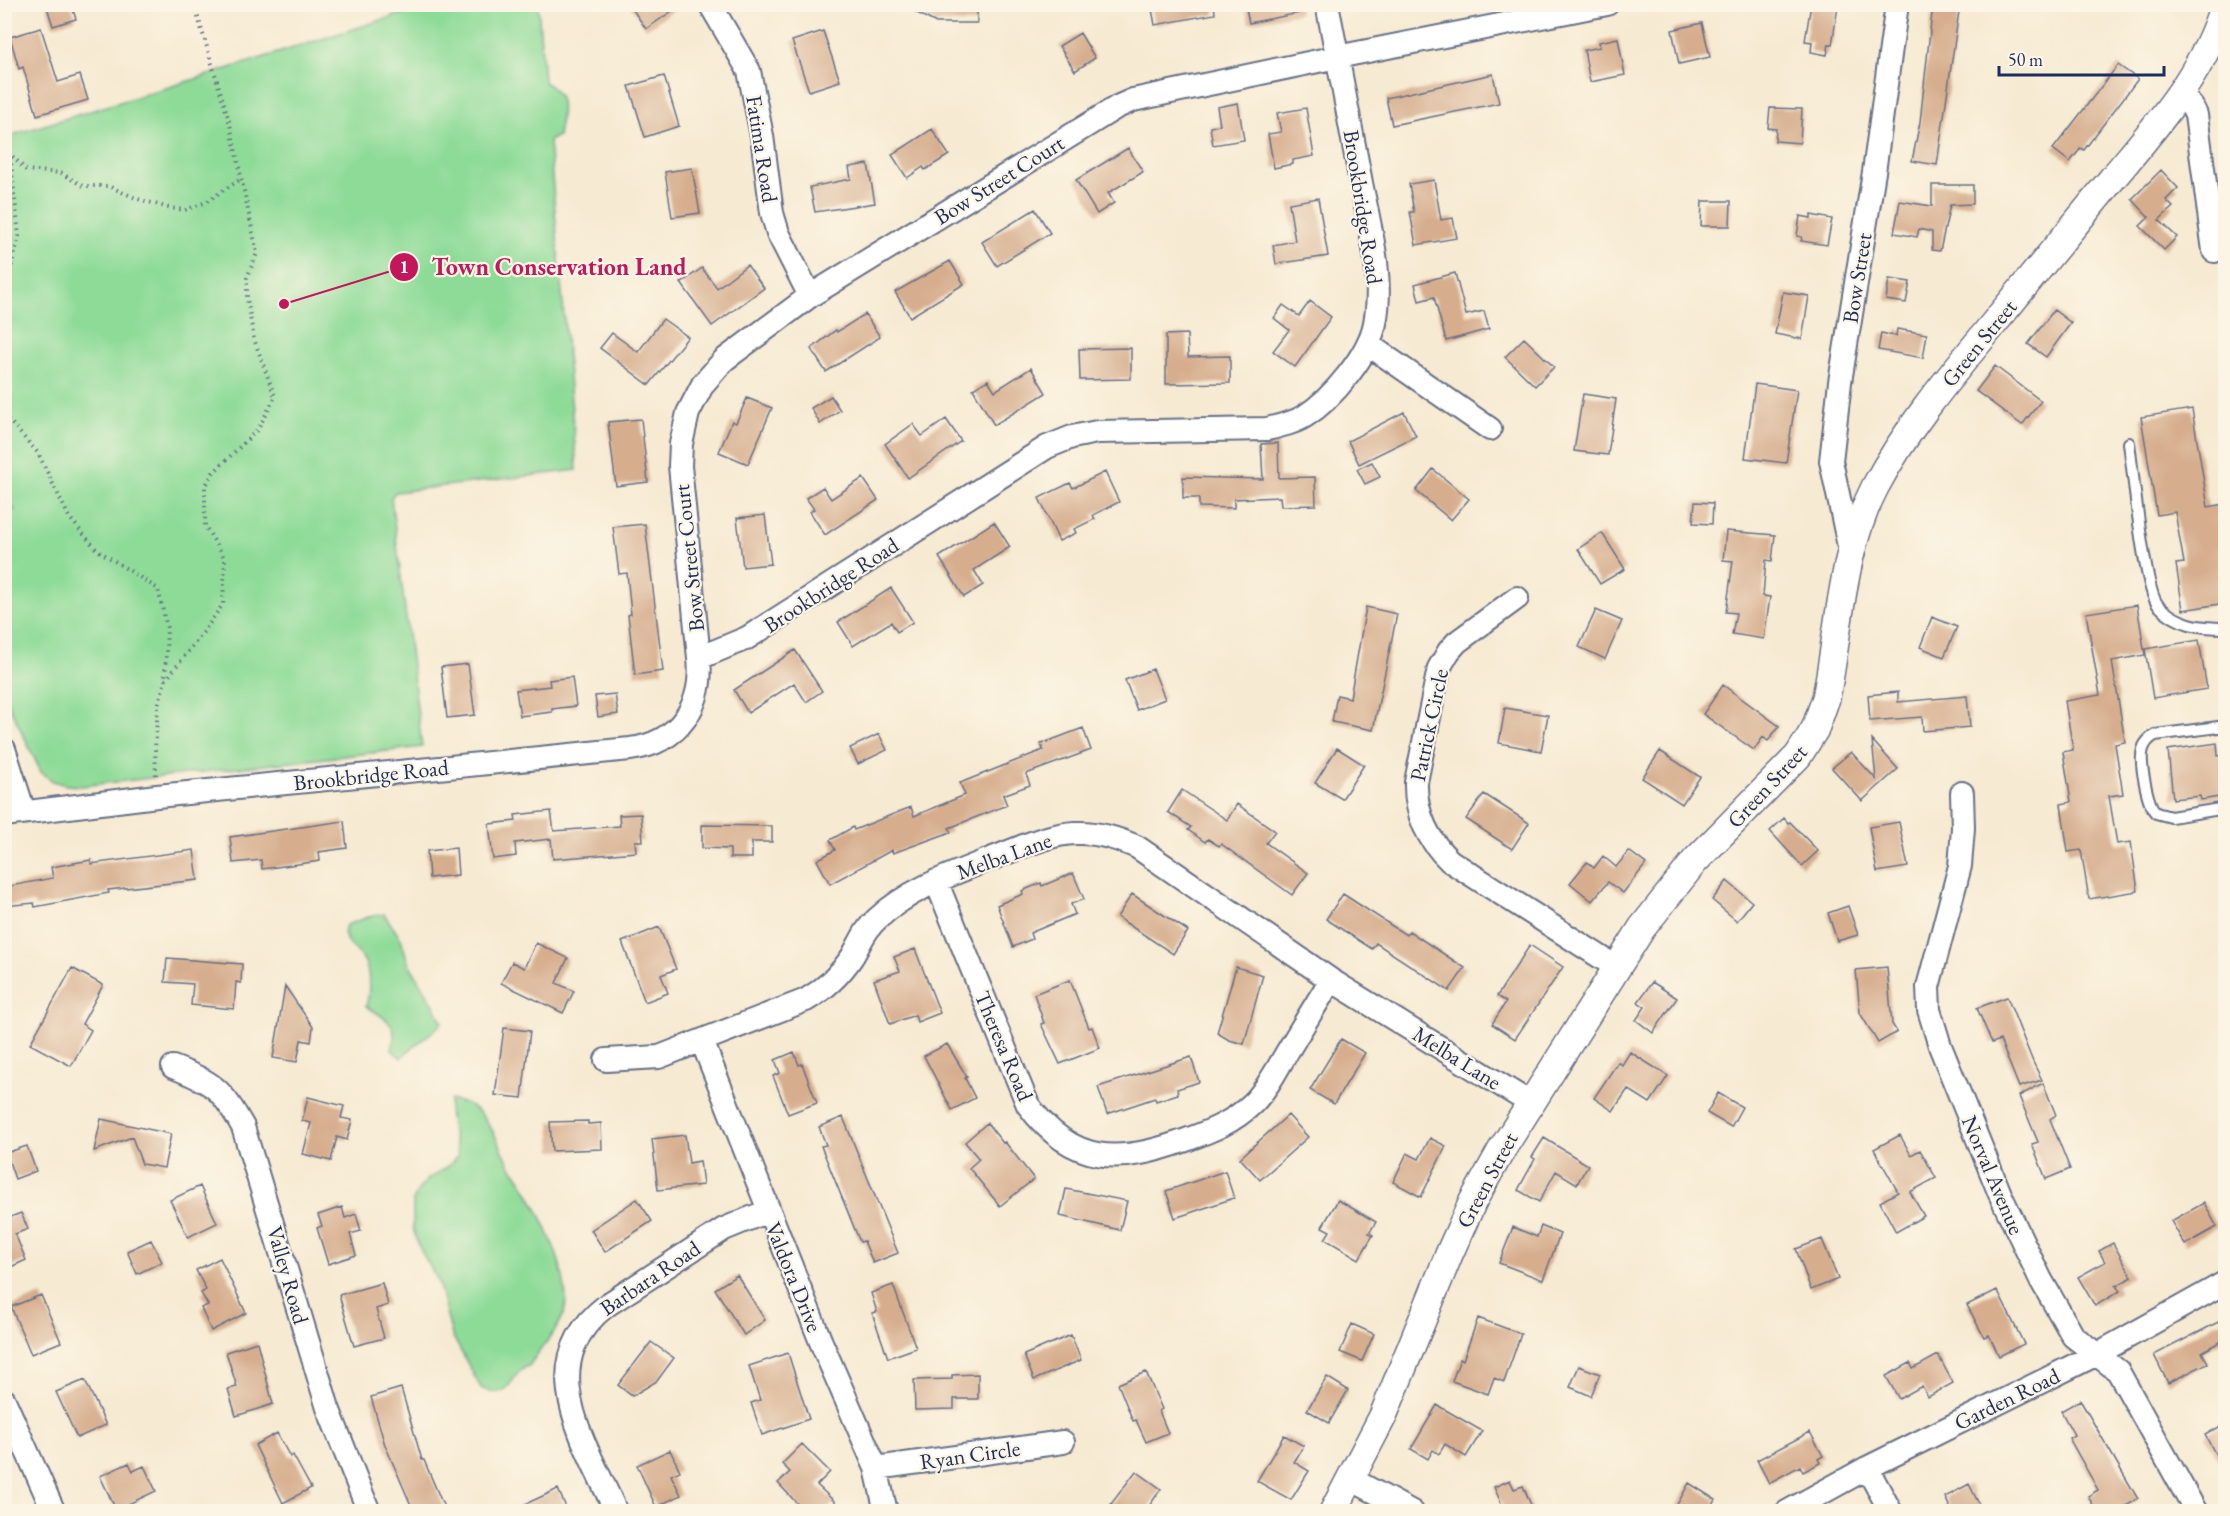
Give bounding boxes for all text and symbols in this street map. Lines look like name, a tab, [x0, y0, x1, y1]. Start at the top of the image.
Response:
scale bar	[1999, 39, 2164, 77]
text: 50 m	[2008, 48, 2043, 71]
street label: Fatima Road	[739, 93, 785, 205]
street label: Bow Street Court	[929, 128, 1070, 232]
street label: Brookbridge Road	[1336, 128, 1390, 287]
street label: Bow Street	[1836, 231, 1878, 325]
callout: Town Conservation Land	[389, 246, 698, 288]
text: Town Conservation Land	[431, 251, 687, 282]
text: 1	[399, 255, 409, 278]
street label: Green Street	[1935, 293, 2023, 393]
street label: Bow Street Court	[667, 483, 711, 633]
street label: Brookbridge Road	[758, 530, 905, 640]
street label: Patrick Circle	[1403, 666, 1455, 784]
street label: Green Street	[1721, 738, 1813, 834]
street label: Brookbridge Road	[292, 752, 451, 798]
street label: Melba Lane	[952, 825, 1056, 887]
street label: Theresa Road	[968, 987, 1041, 1106]
street label: Melba Lane	[1407, 1019, 1507, 1097]
street label: Norval Avenue	[1955, 1111, 2031, 1239]
street label: Green Street	[1450, 1127, 1524, 1233]
street label: Valdora Drive	[759, 1218, 829, 1337]
street label: Valley Road	[260, 1223, 316, 1328]
street label: Barbara Road	[594, 1233, 707, 1322]
street label: Garden Road	[1949, 1361, 2065, 1437]
street label: Ryan Circle	[918, 1434, 1022, 1476]

